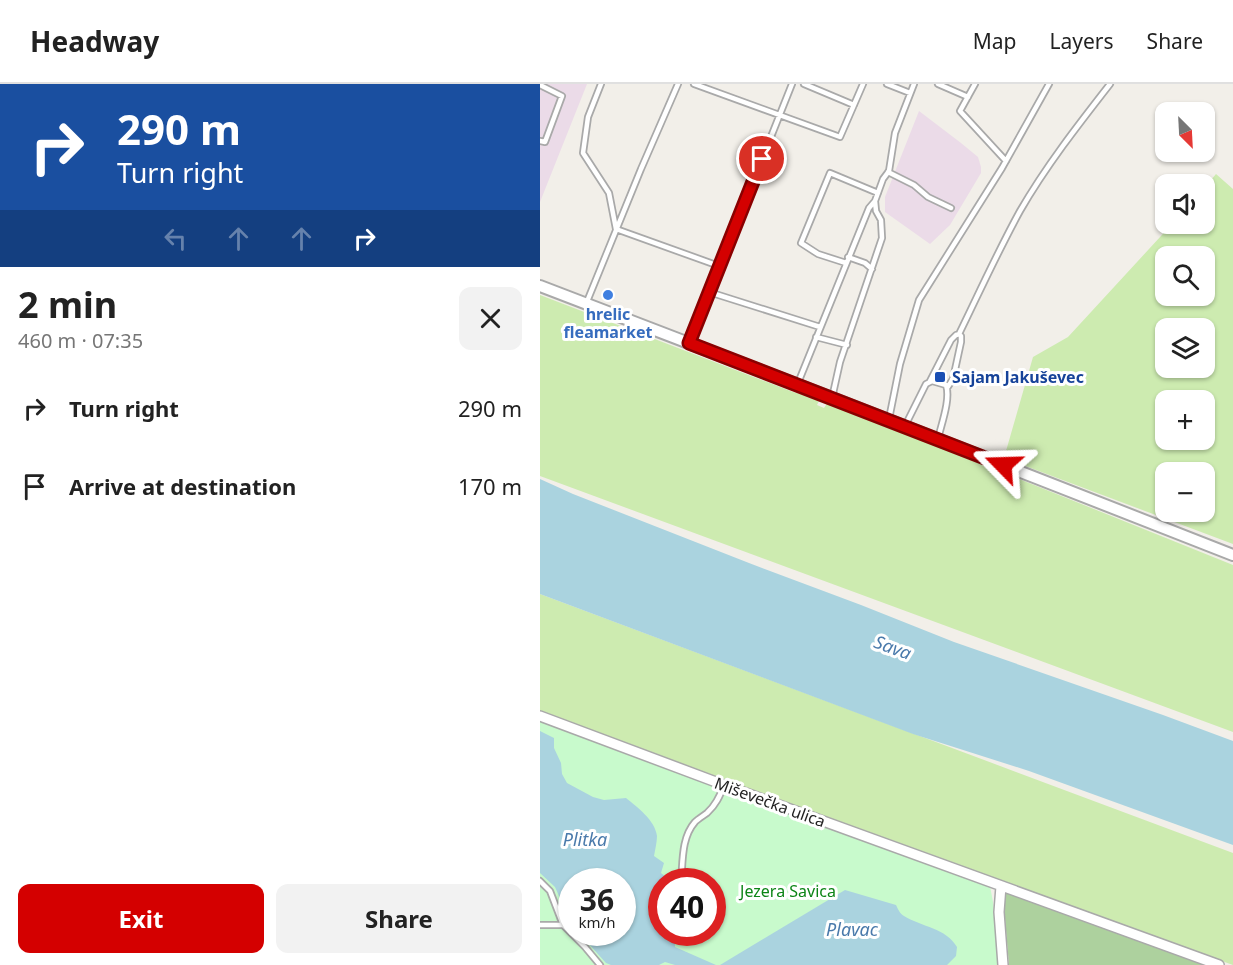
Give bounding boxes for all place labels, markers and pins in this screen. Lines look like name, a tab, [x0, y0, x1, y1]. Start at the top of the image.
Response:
pin	[736, 133, 787, 184]
marker: hrelic fleamarket	[601, 288, 615, 302]
place label: hrelic fleamarket	[564, 303, 653, 343]
place label: Sajam Jakuševec	[952, 366, 1084, 388]
marker: Sajam Jakuševec	[933, 370, 947, 384]

